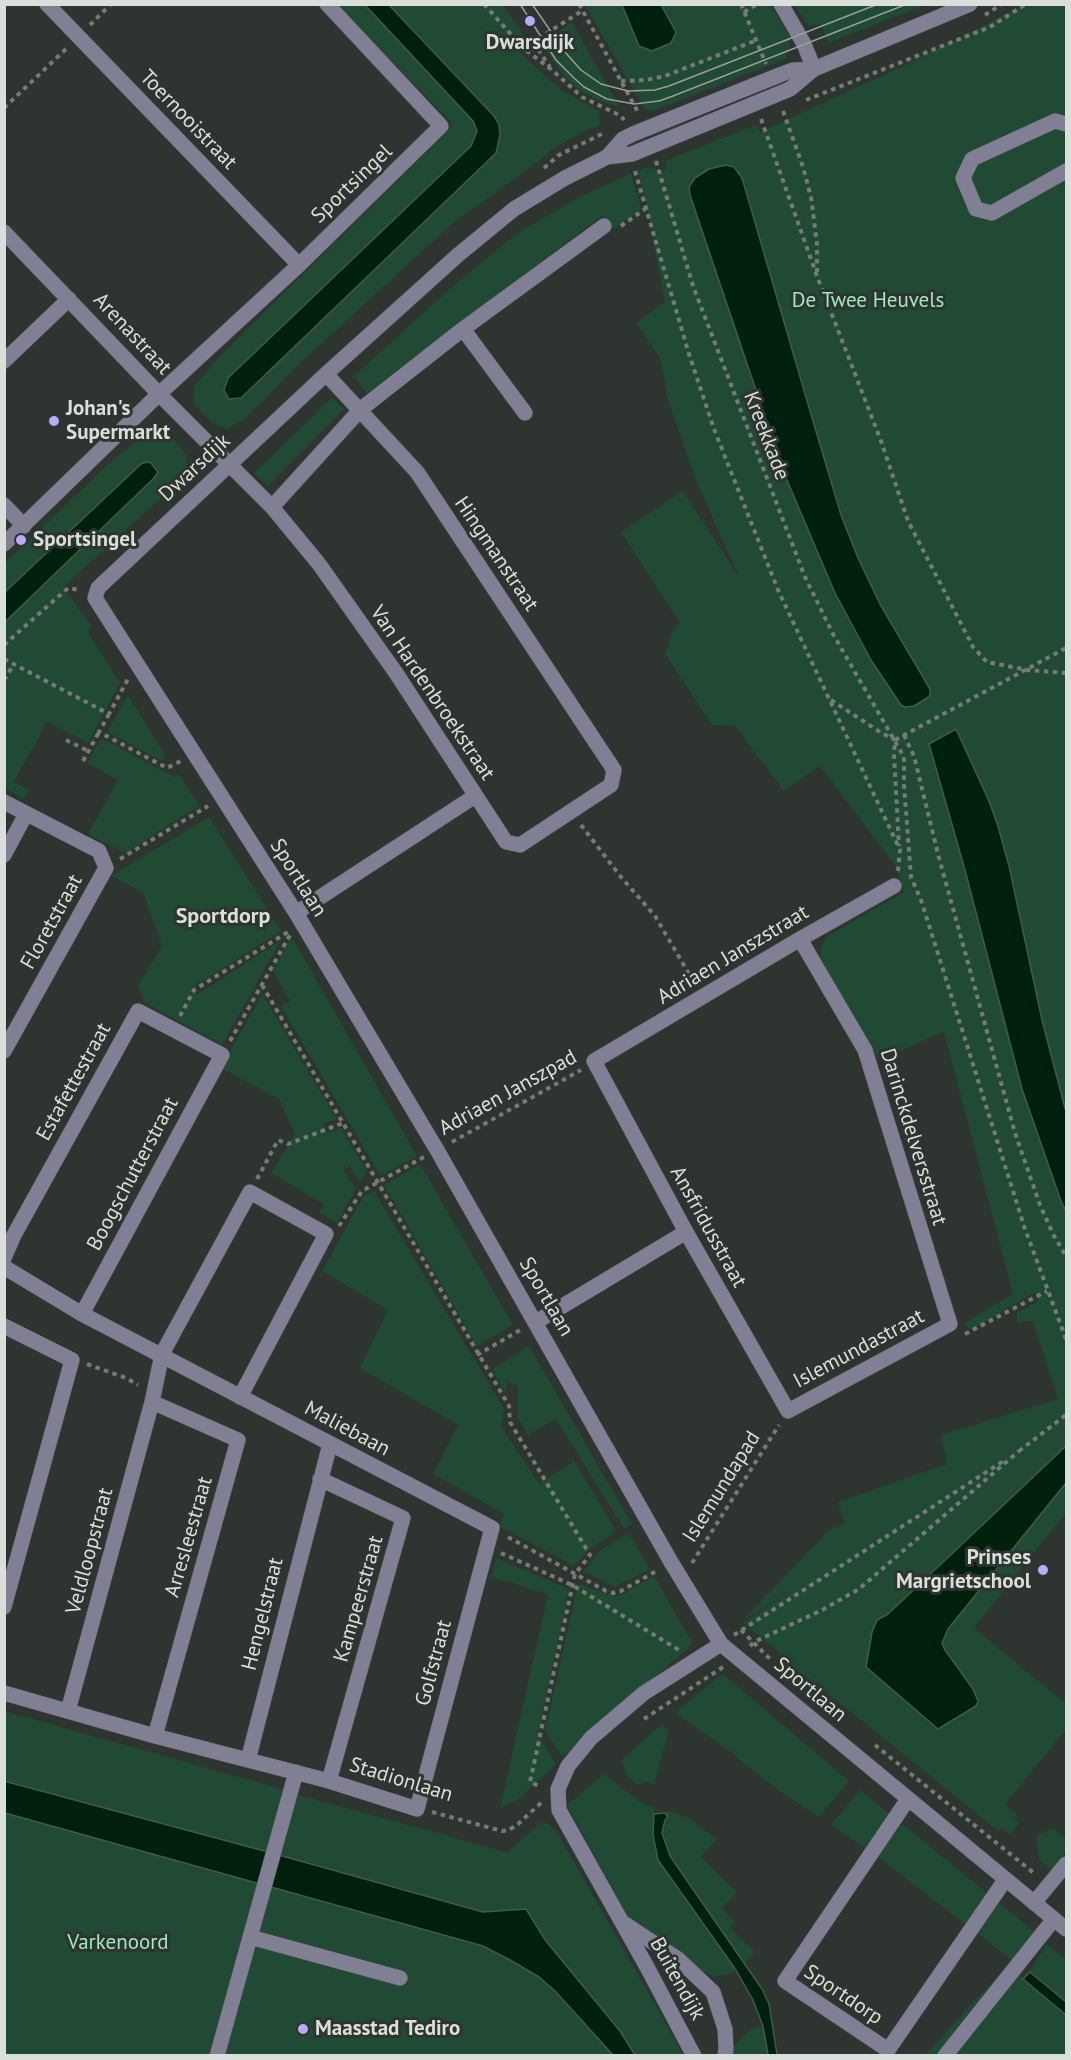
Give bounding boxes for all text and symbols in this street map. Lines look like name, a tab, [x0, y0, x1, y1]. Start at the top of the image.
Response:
marker: Dwarsdijk	[523, 14, 537, 28]
place label: Dwarsdijk	[486, 30, 574, 56]
street label: Toernooistraat	[134, 65, 242, 175]
street label: Sportsingel	[306, 139, 398, 229]
street label: Arenastraat	[88, 288, 176, 380]
park label: De Twee Heuvels	[792, 288, 944, 314]
street label: Kreekkade	[738, 388, 794, 484]
place label: Johan's Supermarkt	[66, 396, 170, 446]
marker: Johan's Supermarkt	[47, 414, 61, 428]
street label: Dwarsdijk	[154, 429, 236, 507]
street label: Hingmanstraat	[449, 492, 543, 616]
place label: Sportsingel	[33, 527, 136, 553]
marker: Sportsingel	[14, 533, 28, 547]
street label: Van Hardenbroekstraat	[364, 601, 500, 785]
street label: Sportlaan	[264, 834, 332, 922]
street label: Floretstraat	[16, 870, 88, 974]
street label: Adriaen Janszstraat	[653, 900, 813, 1010]
district label: Sportdorp	[176, 904, 270, 930]
street label: Estafettestraat	[31, 1019, 117, 1145]
street label: Adriaen Janszpad	[435, 1045, 581, 1141]
street label: Darinckdelversstraat	[874, 1046, 952, 1228]
street label: Boogschutterstraat	[82, 1093, 184, 1255]
street label: Ansfridusstraat	[664, 1162, 752, 1292]
street label: Sportlaan	[513, 1253, 579, 1341]
street label: Islemundastraat	[789, 1304, 929, 1394]
street label: Maliebaan	[300, 1396, 394, 1462]
street label: Islemundapad	[678, 1427, 766, 1547]
street label: Arresleestraat	[160, 1474, 218, 1600]
street label: Veldloopstraat	[61, 1485, 119, 1617]
street label: Kampeerstraat	[329, 1533, 389, 1665]
place label: Prinses Margrietschool	[896, 1545, 1031, 1595]
street label: Hengelstraat	[237, 1555, 289, 1673]
marker: Prinses Margrietschool	[1036, 1563, 1050, 1577]
street label: Golfstraat	[410, 1617, 458, 1709]
street label: Sportlaan	[769, 1652, 851, 1728]
street label: Stadionlaan	[346, 1752, 456, 1808]
park label: Varkenoord	[67, 1930, 169, 1956]
street label: Buitendijk	[644, 1933, 710, 2025]
street label: Sportdorp	[799, 1959, 887, 2031]
place label: Maasstad Tediro	[315, 2016, 460, 2042]
marker: Maasstad Tediro	[296, 2022, 310, 2036]

